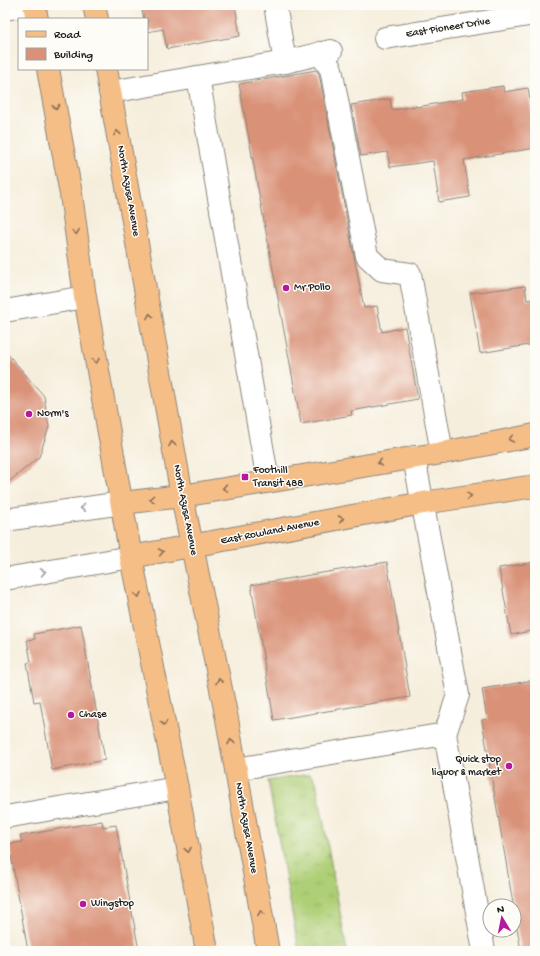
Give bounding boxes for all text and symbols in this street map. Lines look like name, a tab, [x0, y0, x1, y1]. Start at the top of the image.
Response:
street label: East Pioneer Drive	[405, 15, 491, 41]
legend	[18, 18, 148, 70]
text: Road	[54, 29, 81, 43]
text: Building	[53, 49, 93, 63]
one-way arrow	[51, 104, 59, 110]
one-way arrow	[113, 129, 122, 136]
street label: North Azusa Avenue	[114, 145, 142, 238]
one-way arrow	[71, 229, 80, 236]
place label: Mr Pollo	[294, 282, 331, 294]
marker: Mr Pollo	[281, 283, 291, 293]
one-way arrow	[146, 313, 154, 319]
one-way arrow	[92, 358, 100, 364]
place label: Norm's	[37, 408, 69, 420]
marker: Norm's	[24, 409, 34, 419]
one-way arrow	[508, 434, 514, 443]
one-way arrow	[169, 441, 177, 447]
one-way arrow	[377, 458, 384, 467]
street label: North Azusa Avenue	[170, 464, 200, 557]
place label: Foothill Transit 488	[252, 465, 303, 490]
marker: Foothill Transit 488	[240, 472, 250, 482]
one-way arrow	[221, 484, 228, 492]
one-way arrow	[466, 492, 472, 501]
one-way arrow	[149, 495, 155, 504]
one-way arrow	[80, 503, 86, 512]
one-way arrow	[338, 515, 344, 523]
street label: East Rowland Avenue	[220, 517, 321, 547]
one-way arrow	[158, 548, 164, 556]
one-way arrow	[40, 568, 46, 577]
one-way arrow	[134, 592, 142, 598]
one-way arrow	[216, 678, 224, 684]
place label: Chase	[79, 709, 107, 721]
marker: Chase	[66, 710, 76, 720]
one-way arrow	[159, 719, 167, 726]
one-way arrow	[227, 739, 236, 745]
place label: Quick stop liquor & market	[432, 754, 502, 779]
marker: Quick stop liquor & market	[504, 761, 514, 771]
street label: North Azusa Avenue	[232, 782, 260, 875]
one-way arrow	[184, 847, 192, 853]
place label: Wingstop	[91, 898, 134, 910]
north arrow	[482, 898, 522, 938]
marker: Wingstop	[78, 899, 88, 909]
text: N	[496, 904, 505, 917]
one-way arrow	[257, 909, 266, 916]

